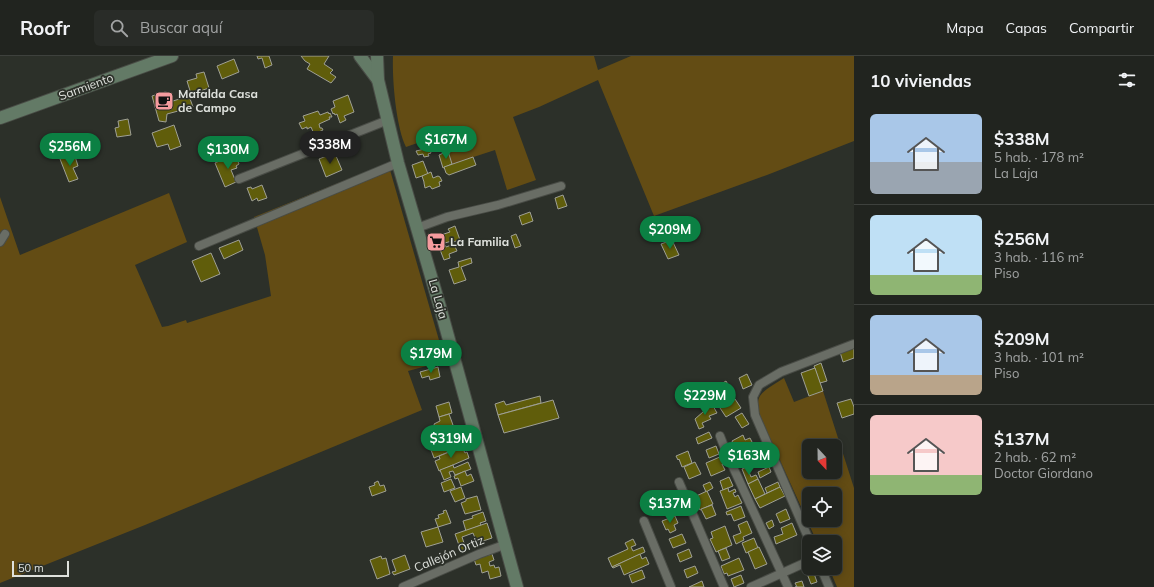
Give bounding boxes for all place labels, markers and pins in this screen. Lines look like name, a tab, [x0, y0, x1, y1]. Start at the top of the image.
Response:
place label: Mafalda Casa de Campo	[178, 86, 258, 115]
cafe icon: Mafalda Casa de Campo	[153, 90, 175, 112]
pin: $167M	[418, 126, 474, 160]
pin: $338M	[302, 131, 358, 165]
pin: $256M	[42, 133, 98, 167]
pin: $130M	[200, 136, 256, 170]
pin: $209M	[642, 216, 698, 250]
supermarket icon: La Familia	[425, 231, 447, 253]
place label: La Familia	[450, 234, 509, 249]
pin: $179M	[403, 340, 459, 374]
pin: $229M	[677, 382, 733, 416]
pin: $319M	[423, 425, 479, 459]
pin: $163M	[721, 442, 777, 476]
pin: $137M	[642, 490, 698, 524]

